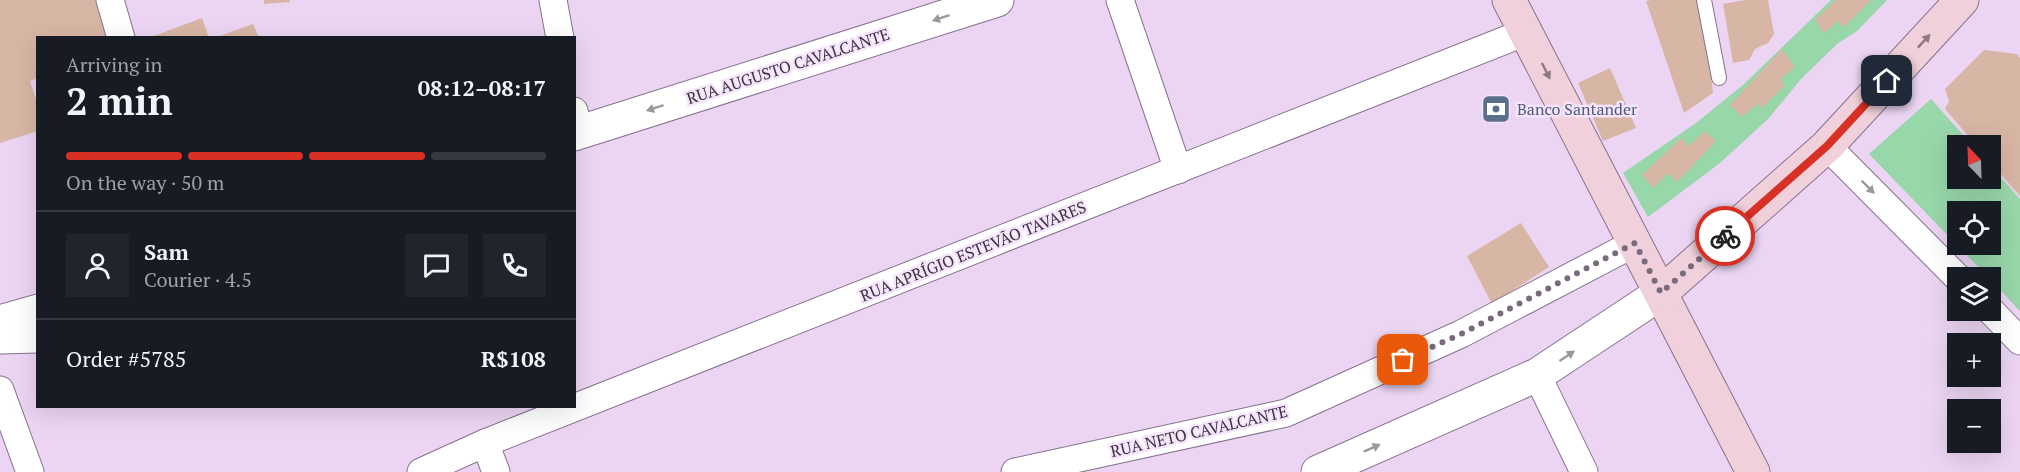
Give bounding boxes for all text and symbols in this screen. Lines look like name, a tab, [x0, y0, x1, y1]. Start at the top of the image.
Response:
one-way arrow	[932, 13, 950, 23]
street label: RUA AUGUSTO CAVALCANTE	[684, 23, 892, 109]
one-way arrow	[1917, 34, 1930, 49]
text: Arriving in	[66, 51, 162, 78]
pin	[1861, 55, 1912, 106]
one-way arrow	[1541, 62, 1551, 79]
icon: home	[1870, 64, 1903, 97]
text: 08:12–08:17	[418, 73, 546, 102]
text: 2 min	[66, 74, 173, 126]
bank icon: Banco Santander	[1480, 93, 1512, 125]
place label: Banco Santander	[1517, 98, 1638, 120]
one-way arrow	[646, 104, 664, 113]
north arrow	[1947, 135, 2001, 189]
map controls	[1947, 135, 2001, 453]
text: On the way · 50 m	[66, 169, 224, 196]
one-way arrow	[1861, 180, 1875, 194]
street label: RUA APRÍGIO ESTEVÃO TAVARES	[857, 195, 1089, 307]
button: locate	[1947, 201, 2001, 255]
courier	[1695, 206, 1755, 266]
icon: bike	[1709, 220, 1742, 253]
button: person	[66, 234, 129, 297]
button: chat	[405, 234, 468, 297]
button: phone	[483, 234, 546, 297]
text: Sam	[144, 237, 189, 266]
text: Courier · 4.5	[144, 266, 252, 293]
button: layers	[1947, 267, 2001, 321]
button: +	[1947, 333, 2001, 387]
pin	[1377, 334, 1428, 385]
icon: bag	[1386, 343, 1419, 376]
text: Order #5785	[66, 344, 186, 373]
text: R$108	[481, 344, 546, 373]
one-way arrow	[1558, 350, 1575, 361]
button: −	[1947, 399, 2001, 453]
street label: RUA NETO CAVALCANTE	[1108, 400, 1290, 462]
one-way arrow	[1363, 443, 1381, 453]

